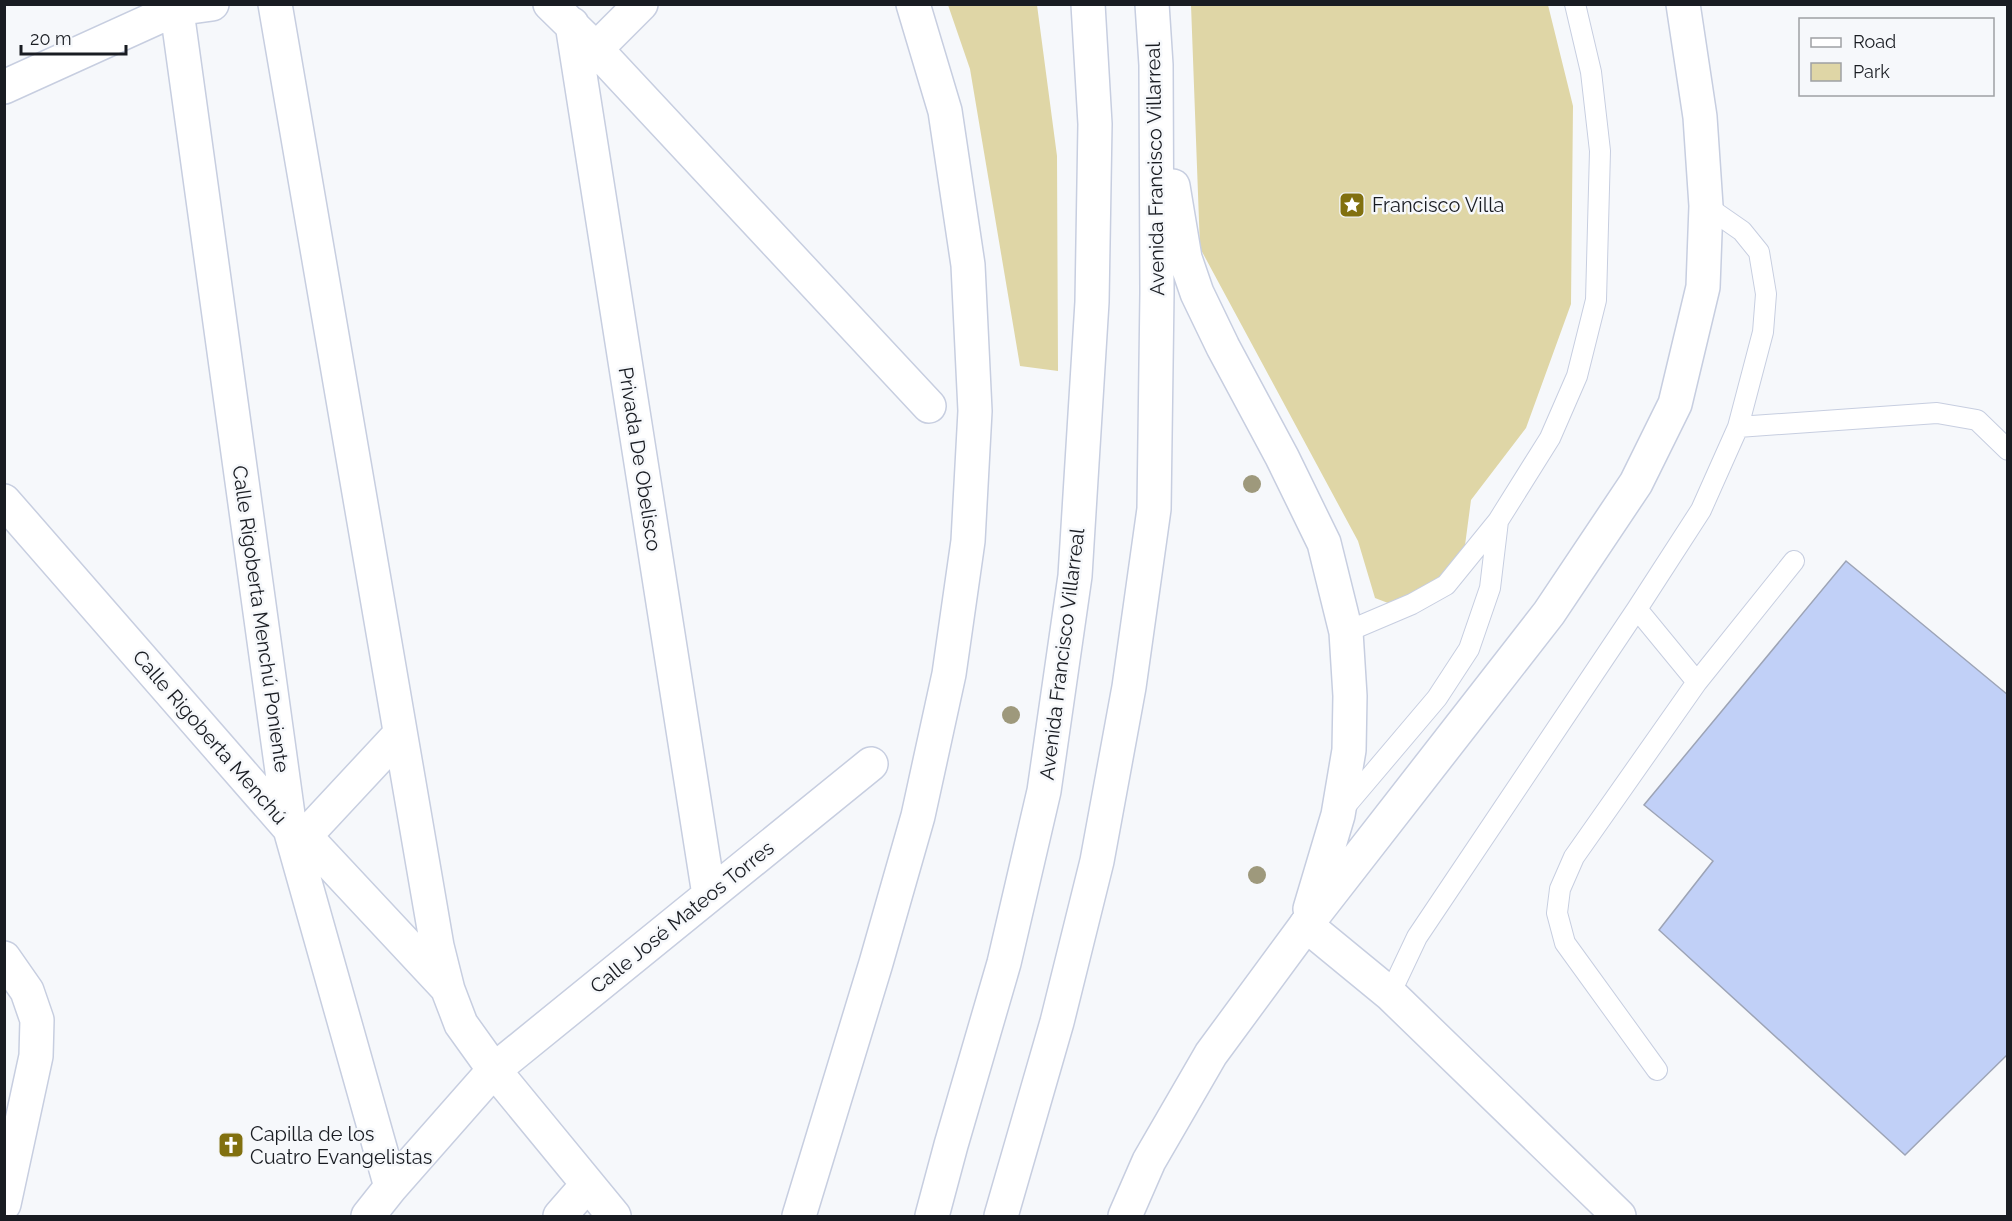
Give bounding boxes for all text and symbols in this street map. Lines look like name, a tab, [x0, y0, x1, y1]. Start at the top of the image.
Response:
scale bar	[21, 18, 126, 56]
legend	[1799, 18, 1994, 96]
text: 20 m	[30, 28, 72, 49]
text: Road	[1853, 31, 1896, 52]
street label: Avenida Francisco Villarreal	[1141, 41, 1169, 296]
text: Park	[1853, 61, 1890, 82]
place icon: Francisco Villa	[1337, 190, 1367, 220]
place label: Francisco Villa	[1372, 193, 1504, 217]
street label: Privada De Obelisco	[614, 365, 666, 553]
street label: Calle Rigoberta Menchú Poniente	[228, 464, 294, 774]
street label: Avenida Francisco Villarreal	[1035, 526, 1089, 781]
street label: Calle Rigoberta Menchú	[128, 645, 292, 829]
street label: Calle José Mateos Torres	[585, 836, 779, 998]
place label: Capilla de los Cuatro Evangelistas	[250, 1122, 432, 1169]
church icon: Capilla de los Cuatro Evangelistas	[216, 1130, 246, 1160]

